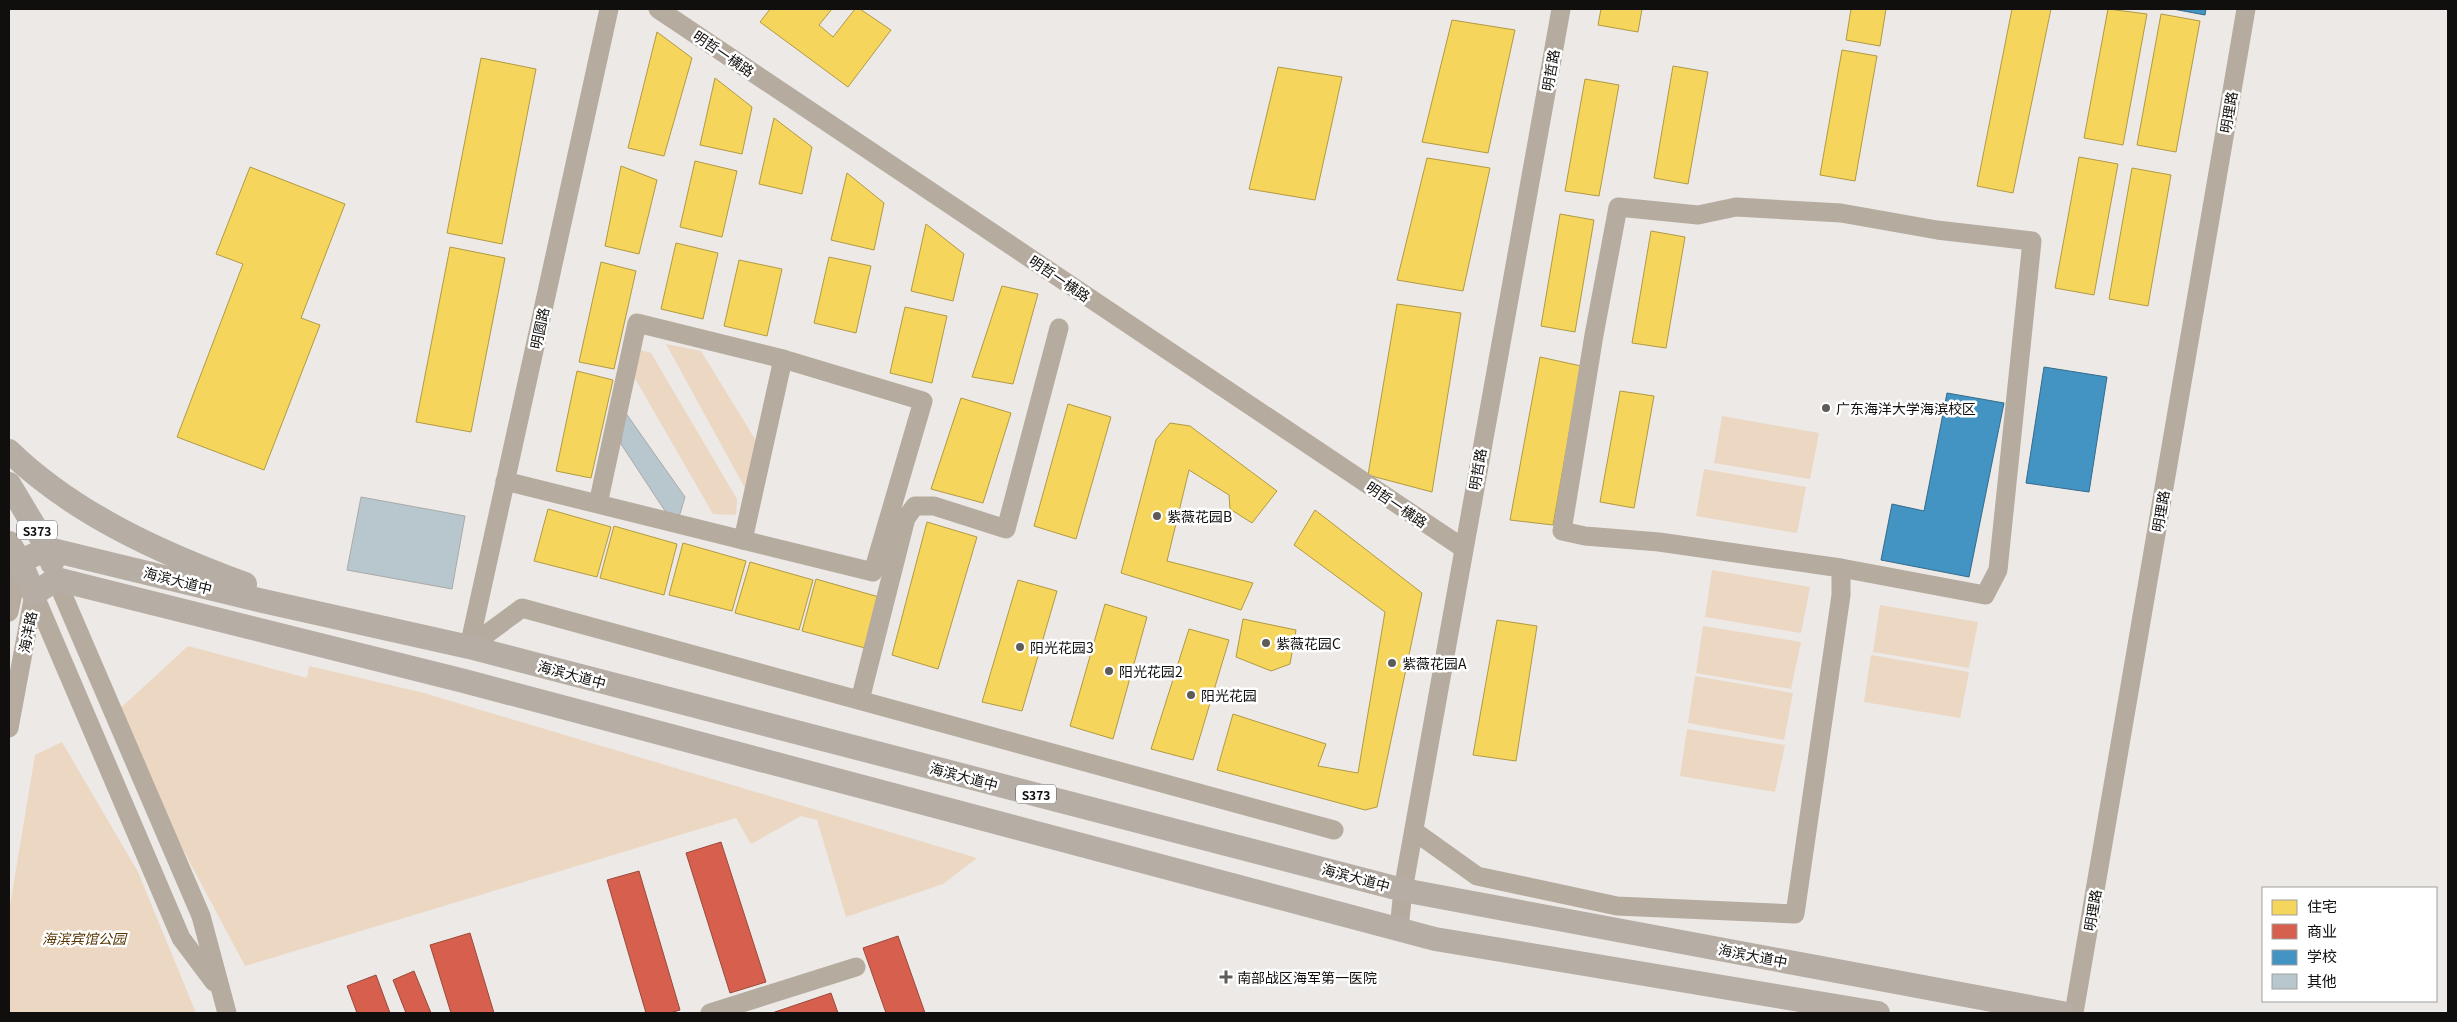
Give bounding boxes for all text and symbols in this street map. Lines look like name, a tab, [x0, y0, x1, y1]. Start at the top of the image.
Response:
street label: 明哲一横路	[689, 25, 759, 81]
street label: 明哲路	[1537, 48, 1563, 92]
street label: 明理路	[2215, 90, 2241, 134]
street label: 明哲一横路	[1025, 250, 1095, 306]
street label: 明圆路	[525, 305, 553, 351]
place label: 广东海洋大学海滨校区	[1836, 398, 1976, 418]
marker: 广东海洋大学海滨校区	[1820, 402, 1832, 414]
street label: 明哲路	[1464, 447, 1490, 491]
street label: 明哲一横路	[1362, 476, 1432, 532]
street label: 明理路	[2147, 489, 2173, 533]
place label: 紫薇花园B	[1167, 506, 1232, 526]
marker: 紫薇花园B	[1151, 510, 1163, 522]
road number: S373	[17, 520, 57, 540]
street label: 海滨大道中	[142, 562, 214, 598]
street label: 海洋路	[13, 609, 41, 655]
place label: 紫薇花园C	[1276, 633, 1341, 653]
place label: 阳光花园3	[1030, 637, 1094, 657]
marker: 紫薇花园C	[1260, 637, 1272, 649]
marker: 阳光花园3	[1014, 641, 1026, 653]
place label: 紫薇花园A	[1402, 653, 1467, 673]
street label: 海滨大道中	[536, 655, 608, 693]
marker: 紫薇花园A	[1386, 657, 1398, 669]
place label: 阳光花园2	[1119, 661, 1183, 681]
marker: 阳光花园2	[1103, 665, 1115, 677]
place label: 阳光花园	[1201, 685, 1257, 705]
marker: 阳光花园	[1185, 689, 1197, 701]
street label: 海滨大道中	[928, 757, 1000, 795]
road number: S373	[1016, 784, 1056, 804]
street label: 海滨大道中	[1320, 858, 1392, 896]
legend	[2262, 887, 2437, 1002]
street label: 明理路	[2079, 888, 2105, 932]
text: 住宅	[2307, 895, 2337, 916]
text: 商业	[2307, 920, 2337, 941]
park label: 海滨宾馆公园	[42, 928, 128, 948]
street label: 海滨大道中	[1717, 939, 1789, 971]
text: 学校	[2307, 945, 2337, 966]
place label: 南部战区海军第一医院	[1237, 967, 1377, 987]
marker: 南部战区海军第一医院	[1219, 970, 1233, 984]
text: 其他	[2307, 970, 2337, 991]

